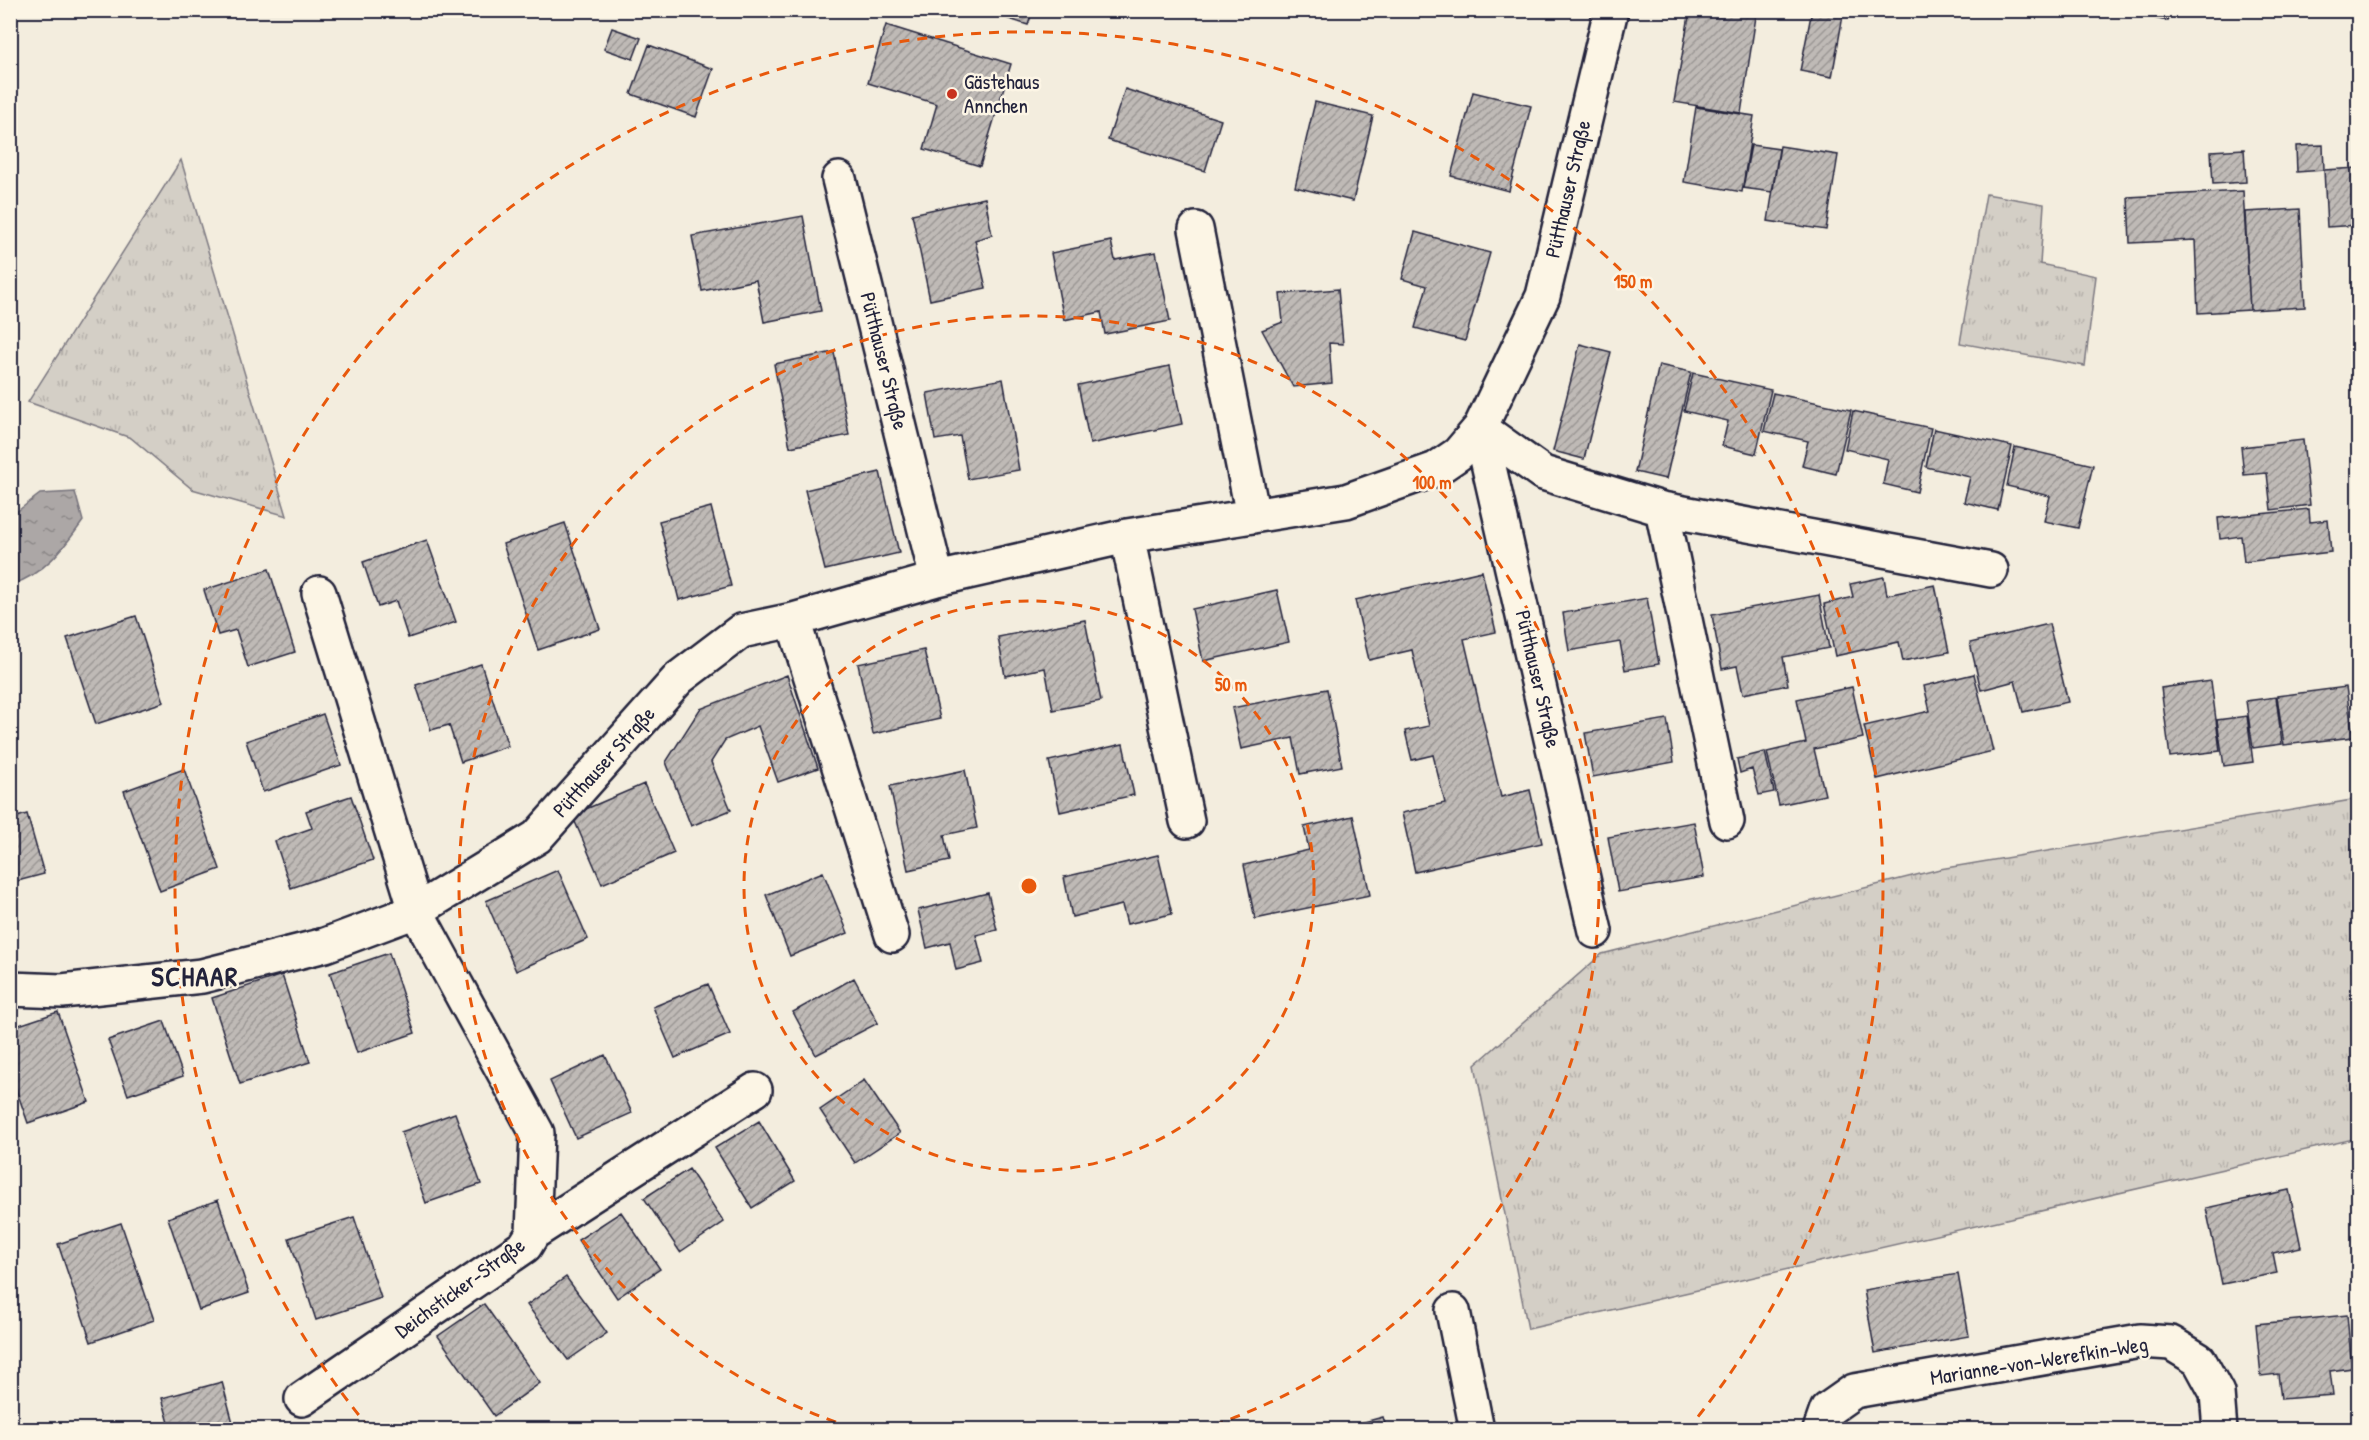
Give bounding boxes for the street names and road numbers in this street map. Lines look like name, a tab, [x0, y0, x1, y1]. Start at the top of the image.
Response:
street label: Pütthauser Straße	[1538, 117, 1597, 261]
street label: Pütthauser Straße	[853, 289, 916, 433]
street label: Pütthauser Straße	[1509, 607, 1568, 751]
street label: Pütthauser Straße	[546, 700, 661, 824]
street label: Deichsticker-Straße	[389, 1230, 531, 1345]
street label: Marianne-von-Werefkin-Weg	[1928, 1329, 2150, 1392]

